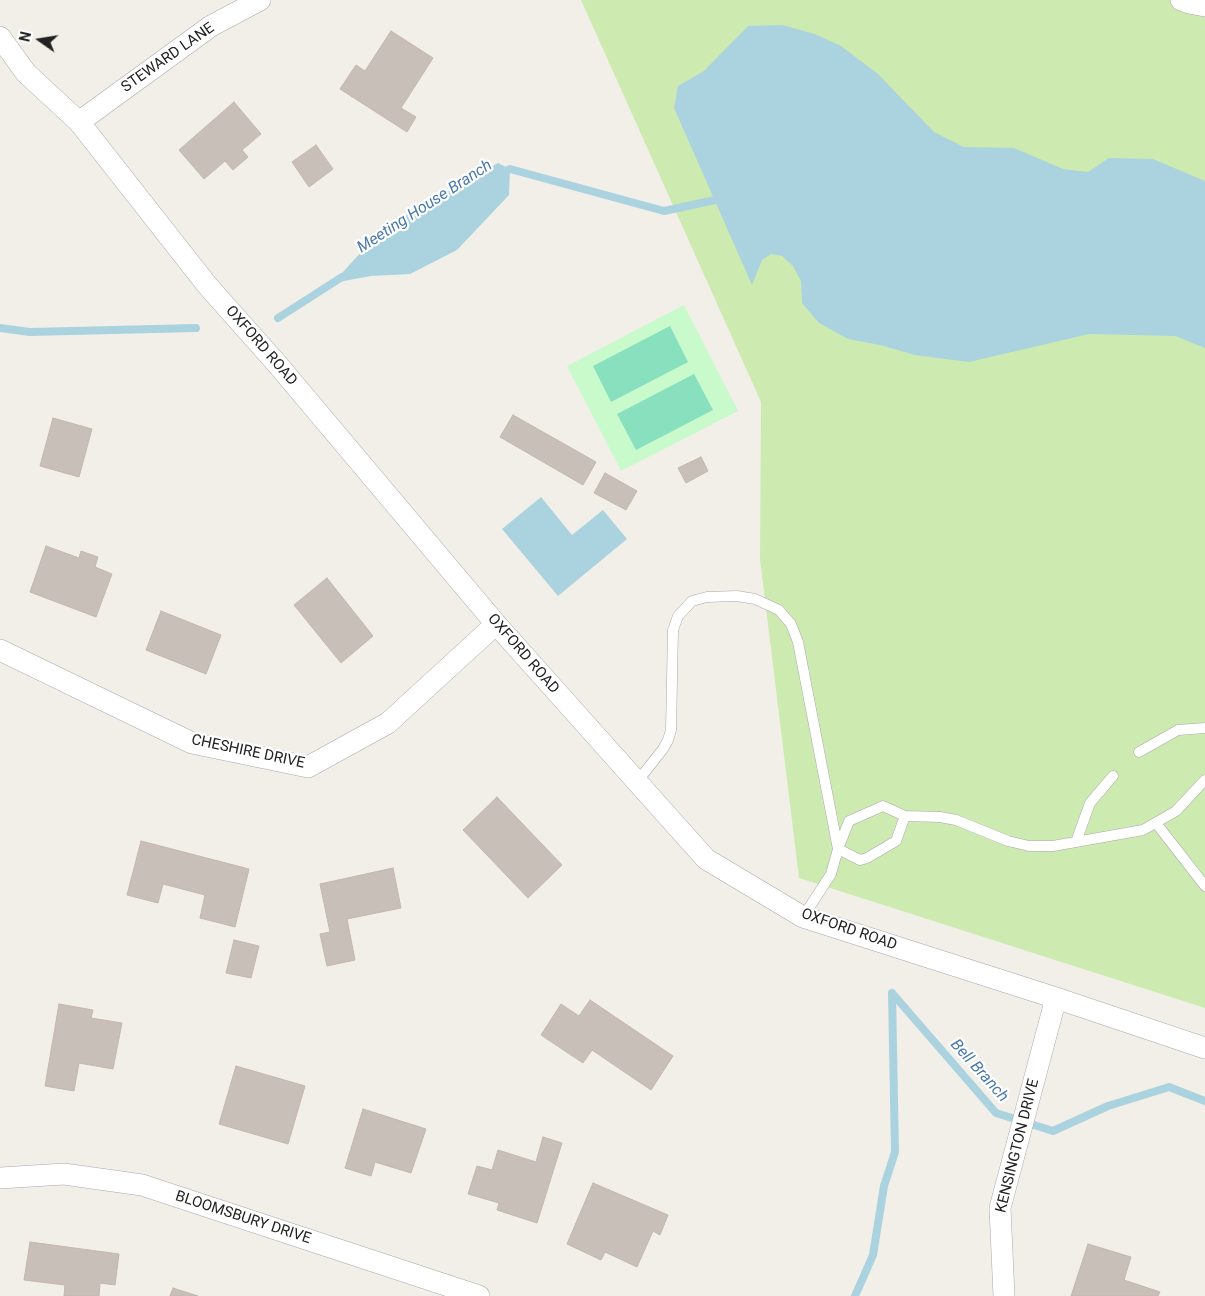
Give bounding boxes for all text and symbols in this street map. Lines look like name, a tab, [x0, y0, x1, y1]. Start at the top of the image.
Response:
north arrow	[15, 15, 65, 65]
street label: STEWARD LANE	[118, 19, 218, 97]
text: N	[16, 30, 34, 43]
water label: Meeting House Branch	[354, 156, 496, 258]
street label: OXFORD ROAD	[221, 302, 301, 390]
street label: OXFORD ROAD	[483, 610, 563, 698]
street label: CHESHIRE DRIVE	[190, 731, 306, 773]
street label: OXFORD ROAD	[799, 905, 899, 955]
water label: Bell Branch	[946, 1036, 1012, 1106]
street label: KENSINGTON DRIVE	[993, 1077, 1043, 1215]
street label: BLOOMSBURY DRIVE	[173, 1188, 313, 1248]

